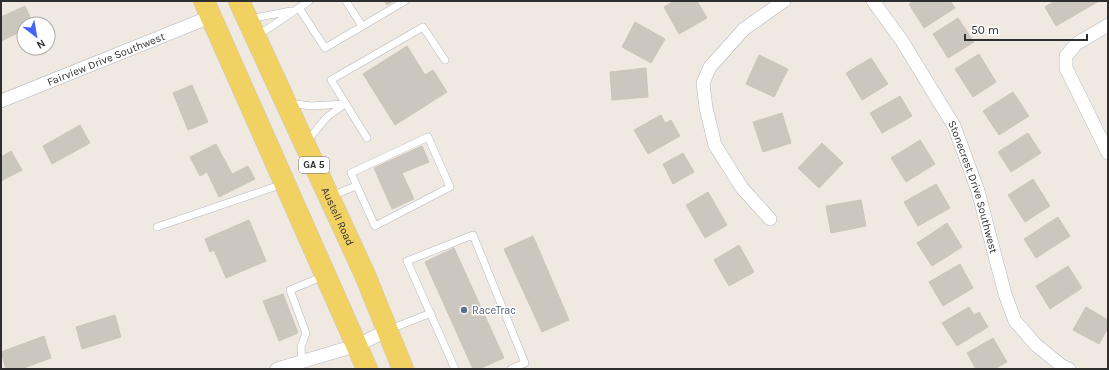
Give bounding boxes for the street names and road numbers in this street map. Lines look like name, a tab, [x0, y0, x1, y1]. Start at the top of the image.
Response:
street label: Fairview Drive Southwest	[45, 29, 167, 88]
street label: Stonecrest Drive Southwest	[946, 118, 1001, 255]
road number: GA 5	[299, 157, 329, 173]
street label: Austell Road	[319, 185, 357, 248]

